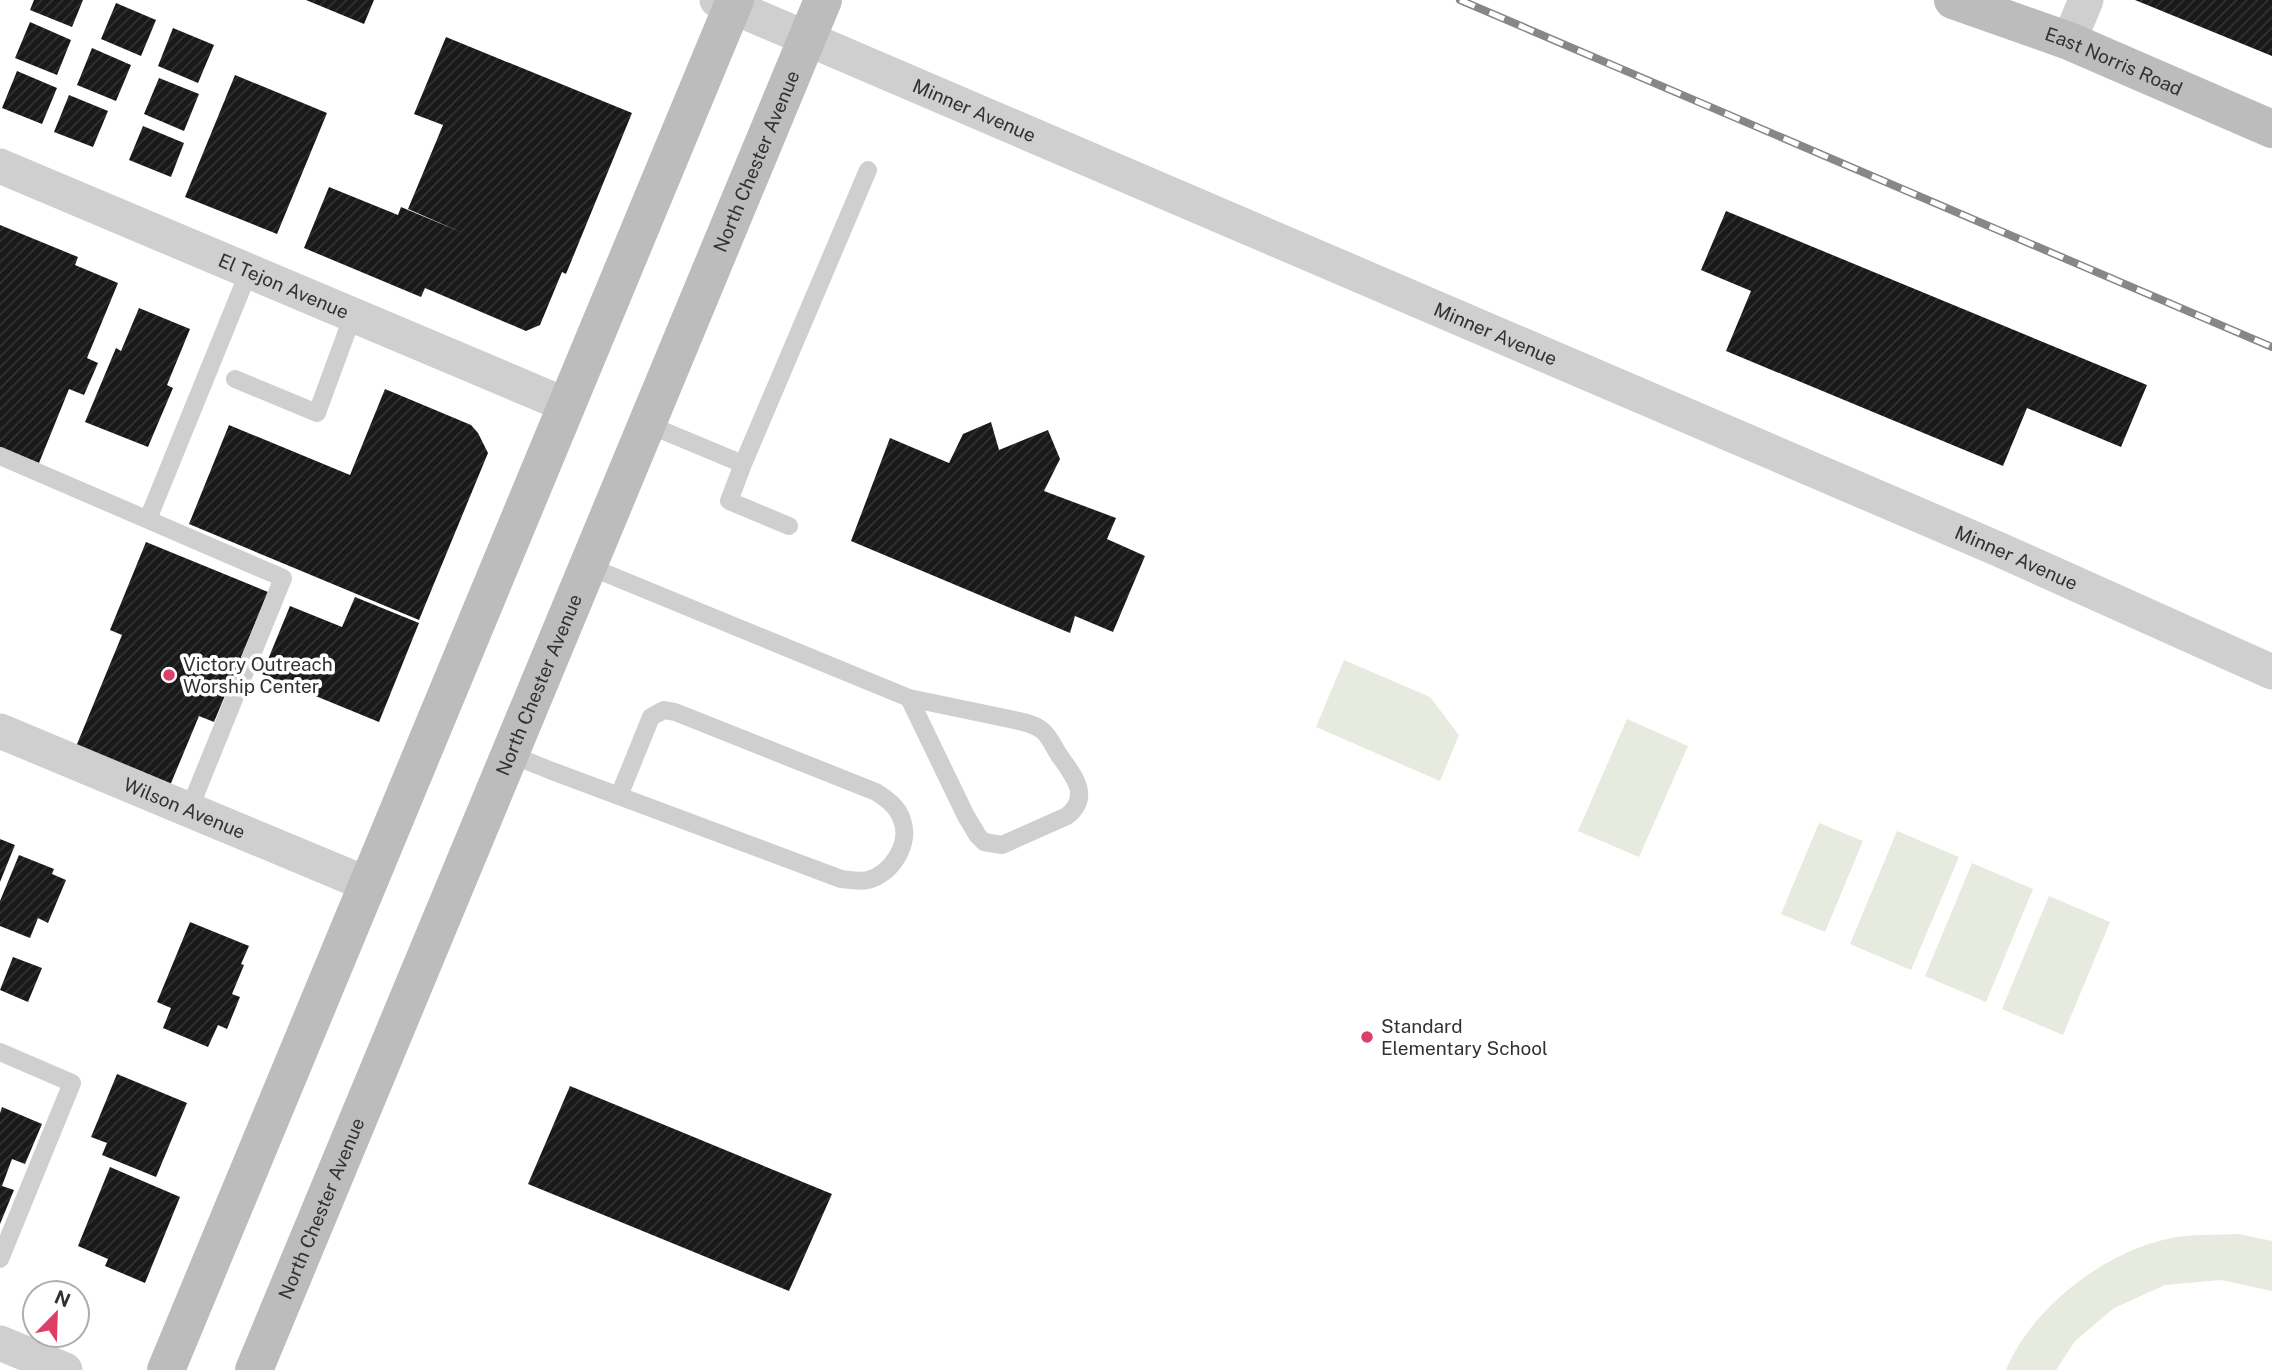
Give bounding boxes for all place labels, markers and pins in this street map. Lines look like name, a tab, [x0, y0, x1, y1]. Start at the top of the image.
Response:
place label: Victory Outreach Worship Center	[183, 653, 333, 697]
marker: Victory Outreach Worship Center	[161, 667, 177, 683]
place label: Standard Elementary School	[1381, 1015, 1548, 1059]
marker: Standard Elementary School	[1359, 1029, 1375, 1045]

